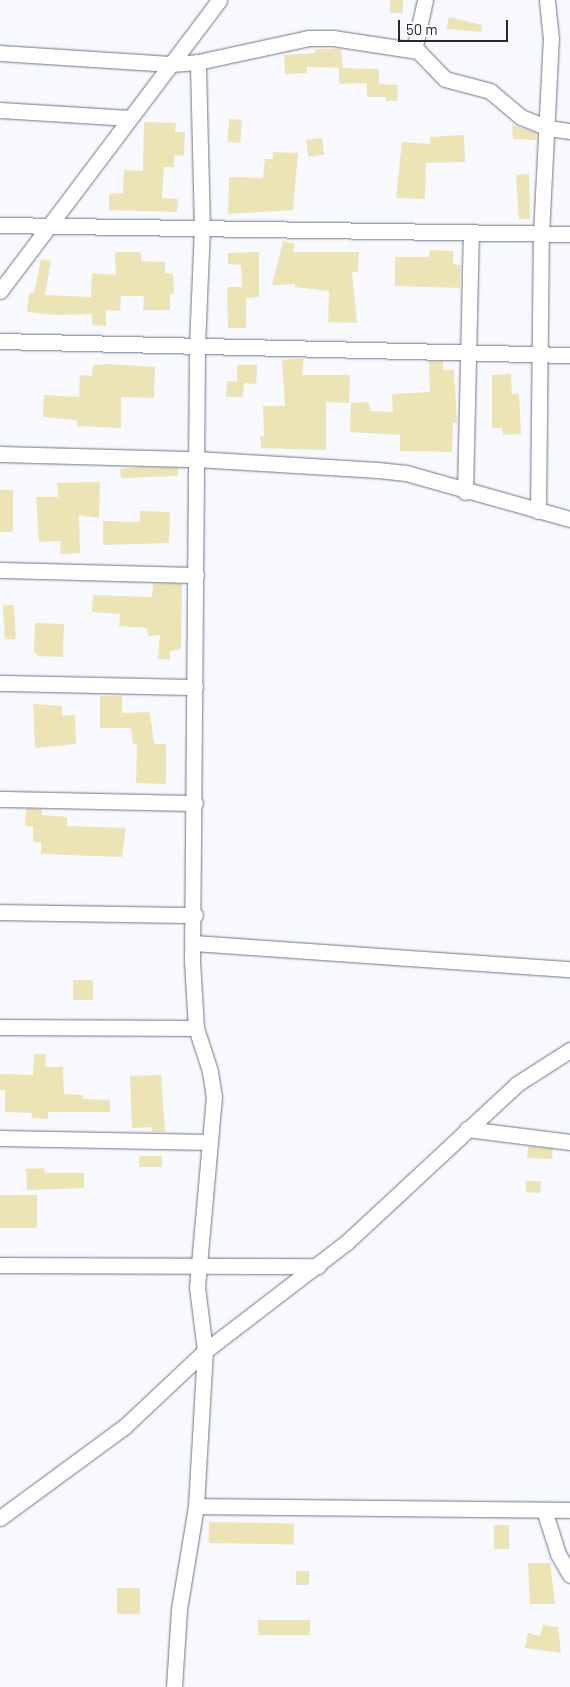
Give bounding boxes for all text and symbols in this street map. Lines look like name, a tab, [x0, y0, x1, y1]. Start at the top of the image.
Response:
scale bar	[400, 10, 510, 42]
text: 50 m	[406, 20, 438, 38]

